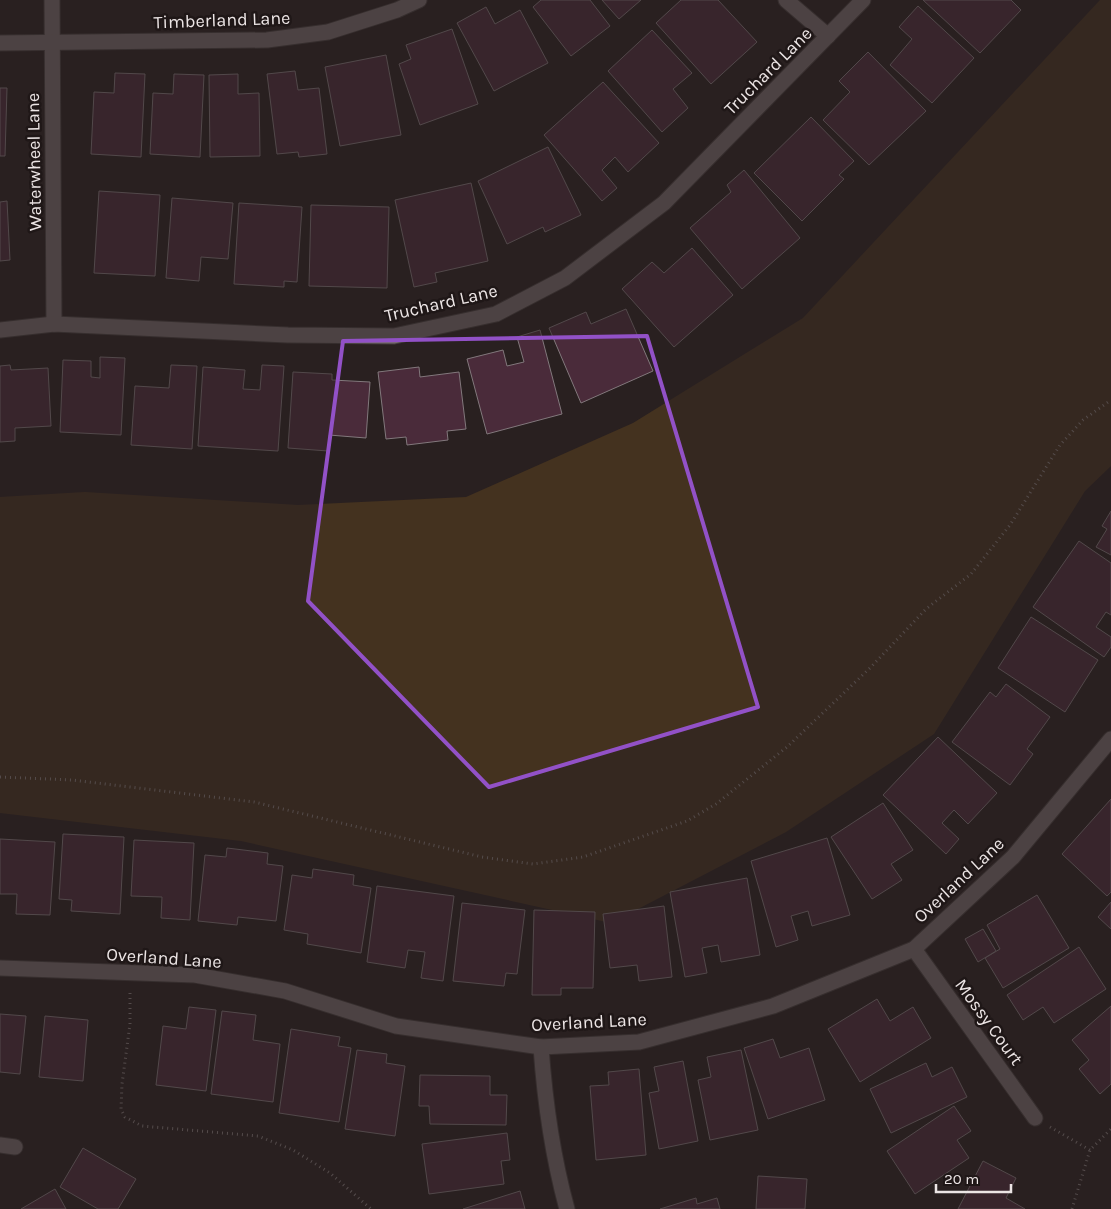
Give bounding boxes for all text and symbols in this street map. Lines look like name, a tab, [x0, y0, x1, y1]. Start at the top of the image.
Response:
street label: Timberland Lane	[153, 7, 291, 33]
street label: Truchard Lane	[720, 23, 816, 119]
street label: Waterwheel Lane	[22, 93, 46, 231]
street label: Truchard Lane	[382, 279, 500, 327]
street label: Overland Lane	[909, 833, 1009, 927]
street label: Overland Lane	[106, 943, 222, 973]
street label: Mossy Court	[950, 975, 1028, 1070]
street label: Overland Lane	[531, 1008, 647, 1036]
scale bar	[936, 1162, 1011, 1194]
text: 20 m	[944, 1170, 979, 1188]

